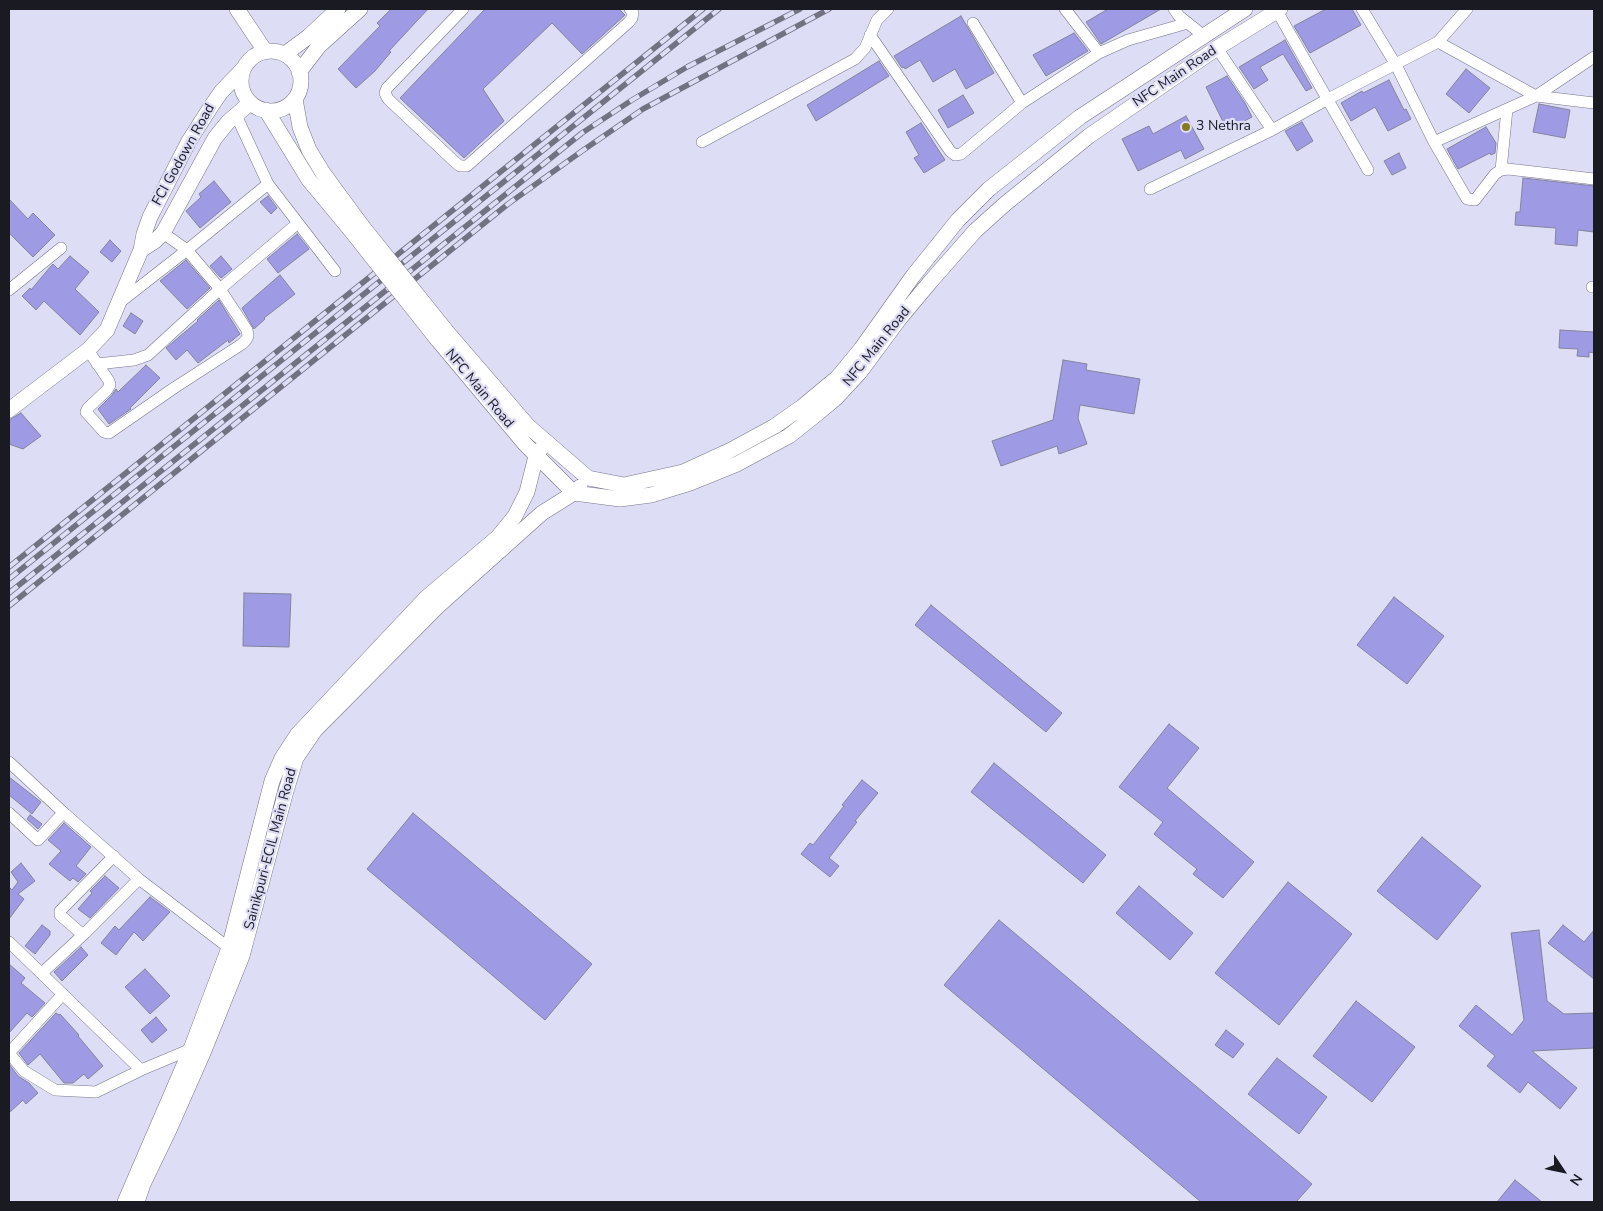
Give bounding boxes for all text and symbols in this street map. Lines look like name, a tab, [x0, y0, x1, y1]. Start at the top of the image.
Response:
street label: NFC Main Road	[1130, 43, 1220, 111]
street label: FCI Godown Road	[149, 101, 219, 209]
place label: 3 Nethra	[1196, 119, 1251, 135]
marker: 3 Nethra	[1180, 121, 1192, 133]
street label: NFC Main Road	[840, 304, 914, 390]
street label: NFC Main Road	[441, 346, 517, 432]
street label: Sainikpuri-ECIL Main Road	[241, 766, 301, 932]
north arrow	[1538, 1146, 1588, 1196]
text: N	[1565, 1170, 1587, 1189]

